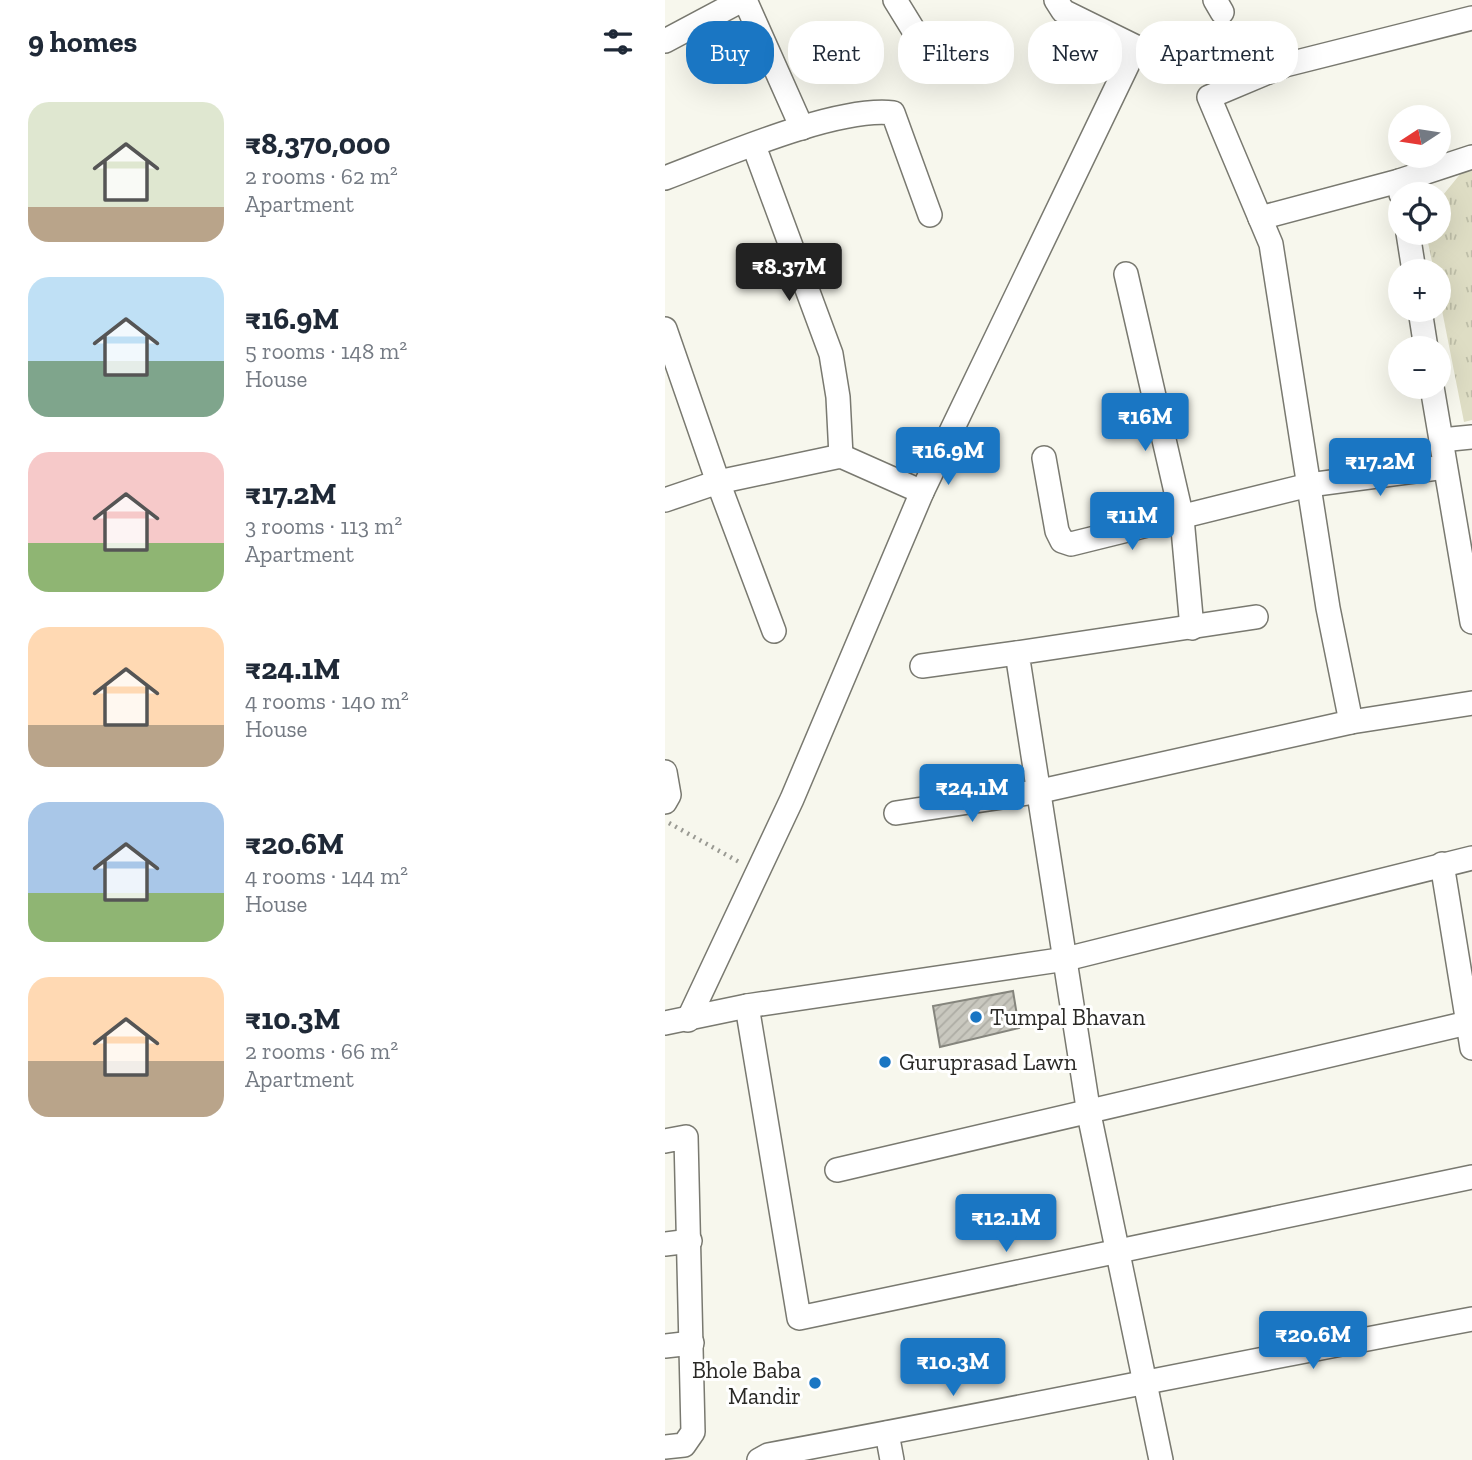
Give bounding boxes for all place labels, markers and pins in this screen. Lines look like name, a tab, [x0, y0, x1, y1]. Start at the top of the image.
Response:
pin: ₹8.37M	[732, 244, 846, 303]
pin: ₹16M	[1104, 393, 1186, 453]
pin: ₹16.9M	[891, 428, 1005, 487]
pin: ₹17.2M	[1323, 438, 1437, 498]
pin: ₹11M	[1091, 492, 1173, 552]
pin: ₹24.1M	[915, 764, 1029, 824]
place label: Tumpal Bhavan	[990, 1003, 1145, 1031]
marker: Tumpal Bhavan	[968, 1009, 984, 1025]
place label: Guruprasad Lawn	[899, 1048, 1077, 1076]
marker: Guruprasad Lawn	[877, 1054, 893, 1070]
pin: ₹12.1M	[949, 1194, 1063, 1254]
pin: ₹20.6M	[1256, 1312, 1370, 1371]
pin: ₹10.3M	[896, 1338, 1010, 1398]
place label: Bhole Baba Mandir	[692, 1356, 801, 1410]
marker: Bhole Baba Mandir	[807, 1375, 823, 1391]

